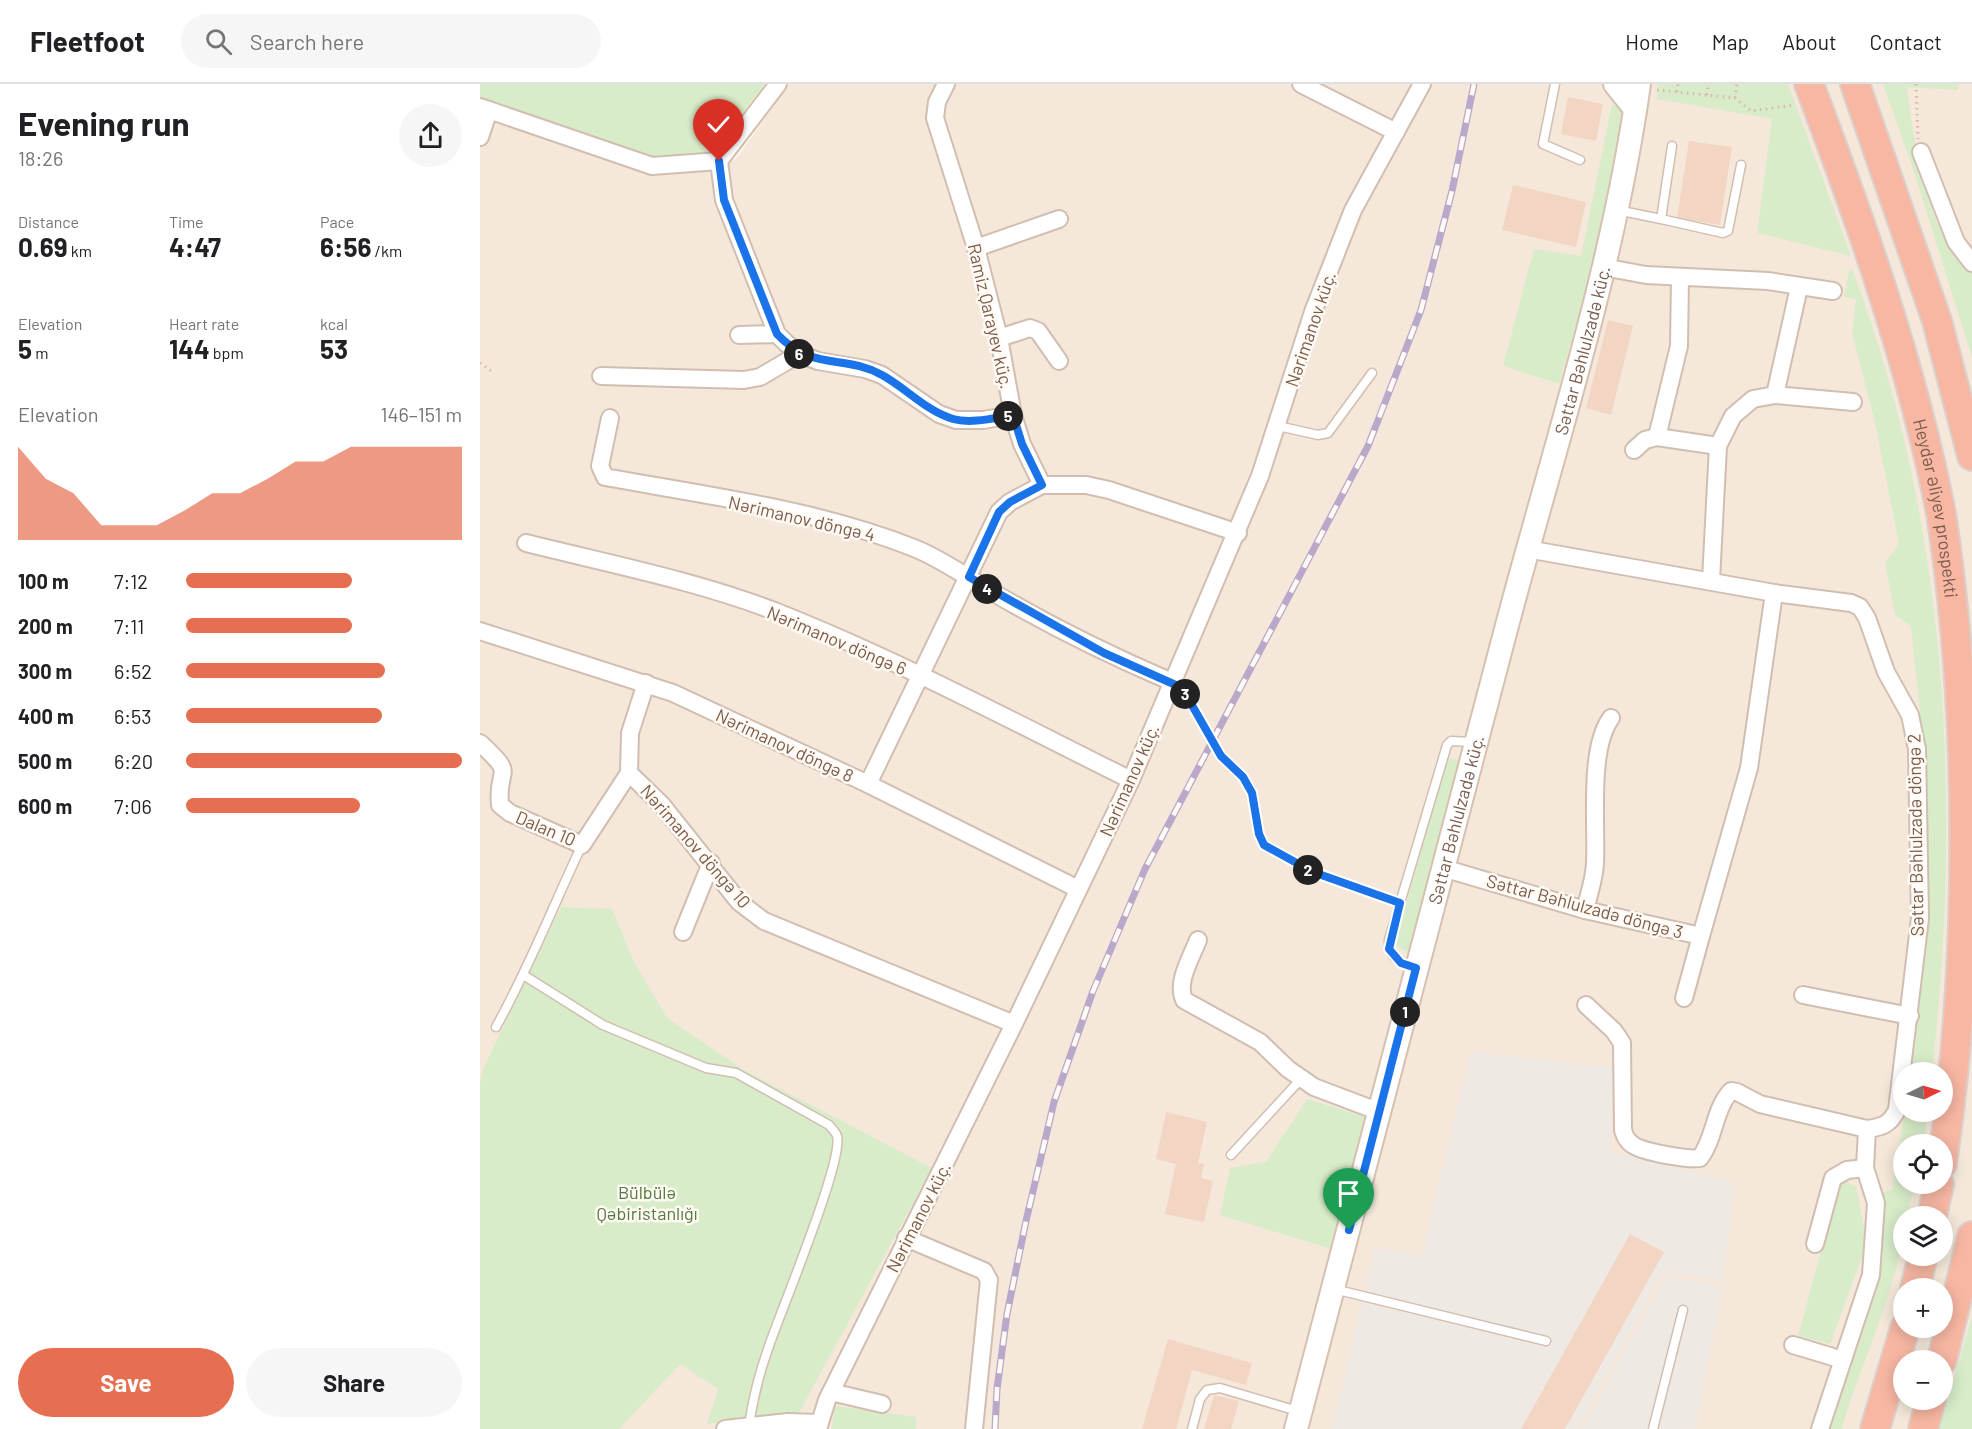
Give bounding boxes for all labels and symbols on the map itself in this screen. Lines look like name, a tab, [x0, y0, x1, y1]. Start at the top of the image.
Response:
pin	[693, 99, 744, 161]
street label: Ramiz Qarayev küç.	[964, 241, 1018, 391]
street label: Səttar Bəhlulzadə küç.	[1549, 264, 1615, 437]
street label: Nərimanov küç.	[1280, 268, 1340, 390]
pin: 6	[784, 339, 814, 369]
pin: 5	[993, 401, 1023, 431]
street label: Heydər Əliyev prospekti	[1909, 416, 1963, 599]
street label: Nərimanov döngə 4	[726, 490, 878, 546]
pin: 4	[972, 574, 1002, 604]
street label: Nərimanov döngə 6	[764, 601, 910, 679]
pin: 3	[1170, 679, 1200, 709]
street label: Nərimanov döngə 8	[713, 703, 857, 787]
street label: Nərimanov küç.	[1094, 720, 1164, 840]
street label: Səttar Bəhlulzadə küç.	[1423, 733, 1488, 907]
street label: Səttar Bəhlulzadə döngə 2	[1902, 733, 1928, 937]
street label: Nərimanov döngə 10	[636, 780, 756, 912]
street label: Dalan 10	[513, 806, 579, 850]
pin: 2	[1293, 855, 1323, 885]
street label: Səttar Bəhlulzadə döngə 3	[1484, 869, 1686, 943]
pin: 1	[1390, 997, 1420, 1027]
north arrow	[1893, 1062, 1953, 1122]
street label: Nərimanov küç.	[881, 1158, 955, 1276]
pin	[1323, 1168, 1374, 1230]
park label: Bülbülə Qəbiristanlığı	[596, 1181, 698, 1224]

